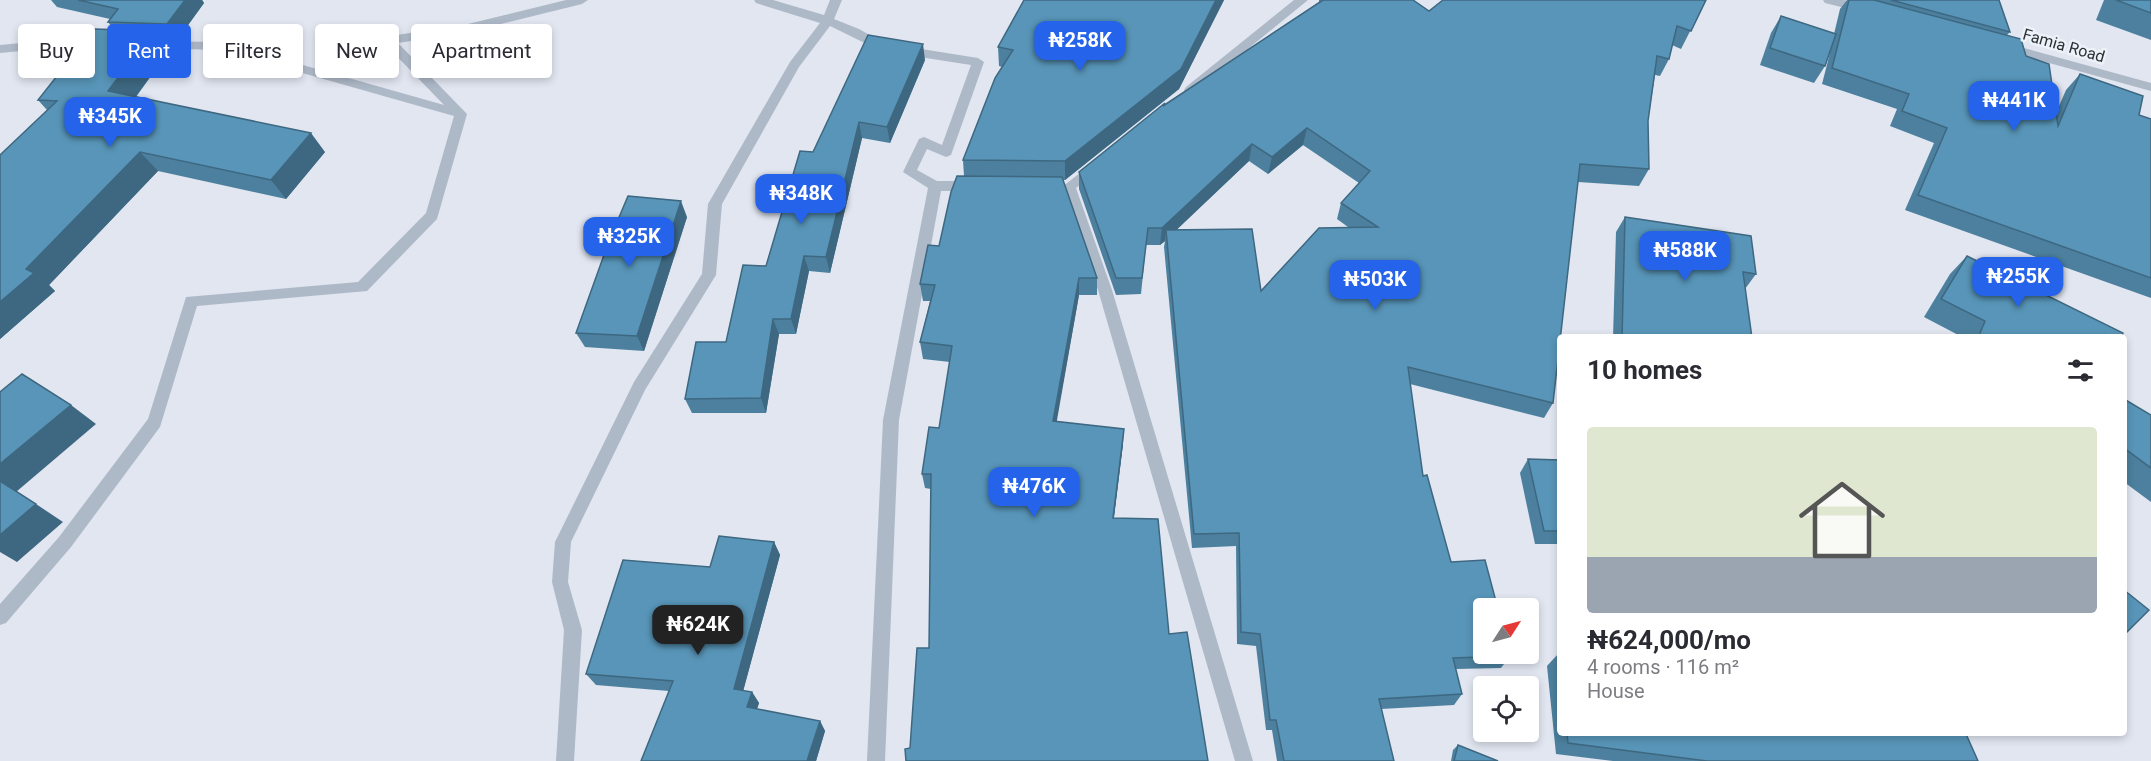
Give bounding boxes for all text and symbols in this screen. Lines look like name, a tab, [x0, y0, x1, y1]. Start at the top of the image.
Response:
pin: ₦258K	[1038, 21, 1122, 72]
chip: Buy	[18, 24, 95, 78]
chip: Rent	[107, 24, 191, 78]
chip: Filters	[203, 24, 303, 78]
chip: New	[315, 24, 399, 78]
chip: Apartment	[411, 24, 552, 78]
street label: Famia Road	[2021, 25, 2107, 66]
text: ₦258K	[1048, 28, 1112, 52]
pin: ₦441K	[1972, 81, 2056, 132]
text: ₦441K	[1982, 88, 2046, 112]
pin: ₦345K	[68, 97, 152, 148]
text: ₦345K	[78, 104, 142, 128]
pin: ₦348K	[759, 174, 843, 225]
text: ₦348K	[769, 181, 833, 205]
pin: ₦325K	[587, 217, 671, 268]
text: ₦325K	[597, 224, 661, 248]
pin: ₦588K	[1643, 231, 1727, 282]
text: ₦588K	[1653, 238, 1717, 262]
pin: ₦255K	[1976, 257, 2060, 308]
pin: ₦503K	[1333, 260, 1417, 311]
text: ₦255K	[1986, 264, 2050, 288]
text: ₦503K	[1343, 267, 1407, 291]
icon: filters	[2064, 354, 2097, 387]
text: 10 homes	[1587, 355, 1702, 385]
icon: home	[1788, 466, 1896, 574]
pin: ₦476K	[992, 467, 1076, 518]
text: ₦476K	[1002, 474, 1066, 498]
north arrow	[1473, 598, 1539, 664]
map controls	[1473, 598, 1539, 742]
pin: ₦624K	[656, 605, 740, 656]
text: ₦624K	[666, 612, 730, 636]
text: ₦624,000/mo	[1587, 625, 1751, 655]
text: 4 rooms · 116 m²	[1587, 655, 1739, 679]
button: locate	[1473, 676, 1539, 742]
text: House	[1587, 679, 1645, 703]

